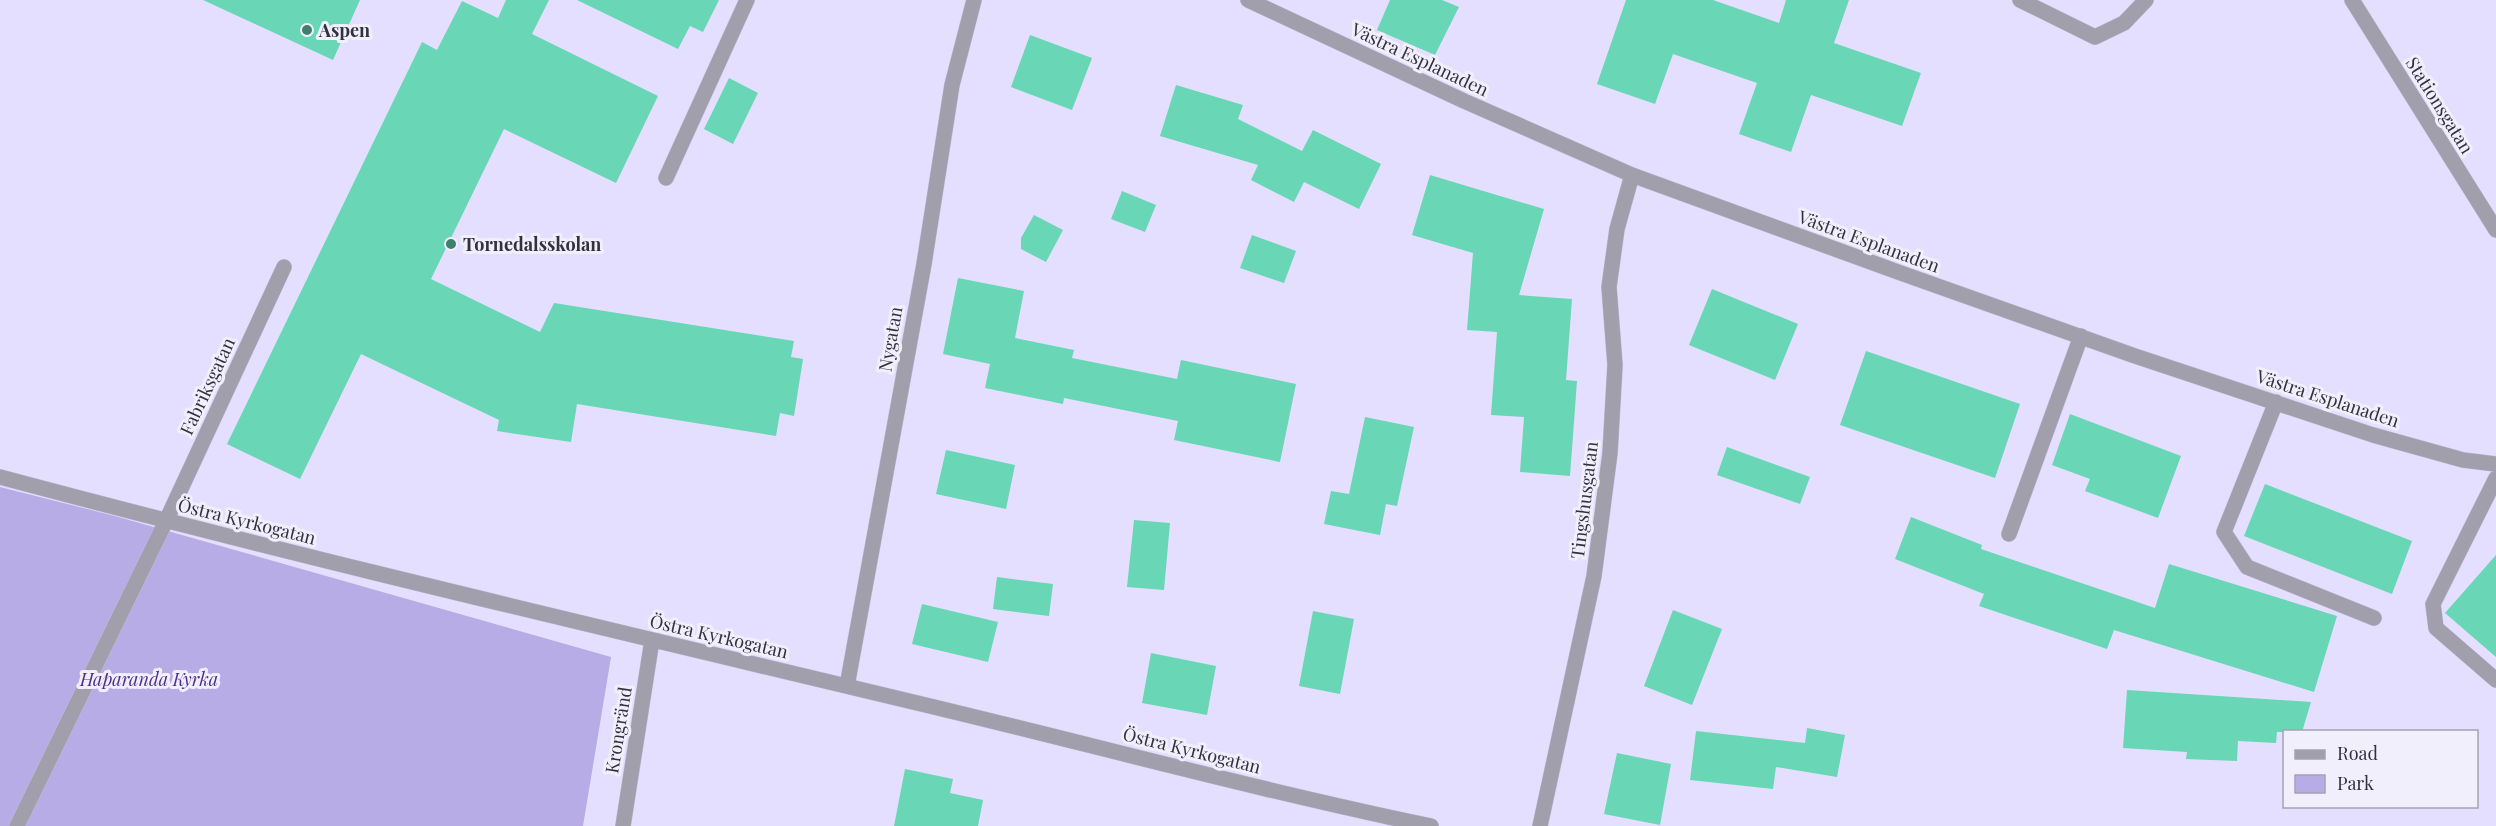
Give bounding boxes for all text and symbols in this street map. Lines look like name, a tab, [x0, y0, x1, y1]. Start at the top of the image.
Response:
street label: Västra Esplanaden	[1347, 16, 1493, 101]
place label: Aspen	[318, 18, 370, 42]
marker: Aspen	[300, 23, 314, 37]
street label: Stationsgatan	[2401, 52, 2479, 158]
street label: Västra Esplanaden	[1794, 204, 1943, 278]
place label: Tornedalsskolan	[463, 232, 601, 256]
marker: Tornedalsskolan	[444, 237, 458, 251]
street label: Nygatan	[872, 304, 908, 373]
street label: Fabriksgatan	[174, 333, 240, 439]
street label: Västra Esplanaden	[2253, 363, 2403, 432]
street label: Tingshusgatan	[1565, 440, 1603, 560]
street label: Östra Kyrkogatan	[176, 492, 319, 550]
street label: Östra Kyrkogatan	[648, 608, 791, 664]
park label: Haparanda Kyrka	[79, 667, 218, 691]
street label: Krongränd	[599, 684, 637, 775]
street label: Östra Kyrkogatan	[1121, 721, 1264, 779]
legend	[2283, 730, 2478, 808]
text: Road	[2337, 741, 2378, 765]
text: Park	[2337, 771, 2374, 795]

